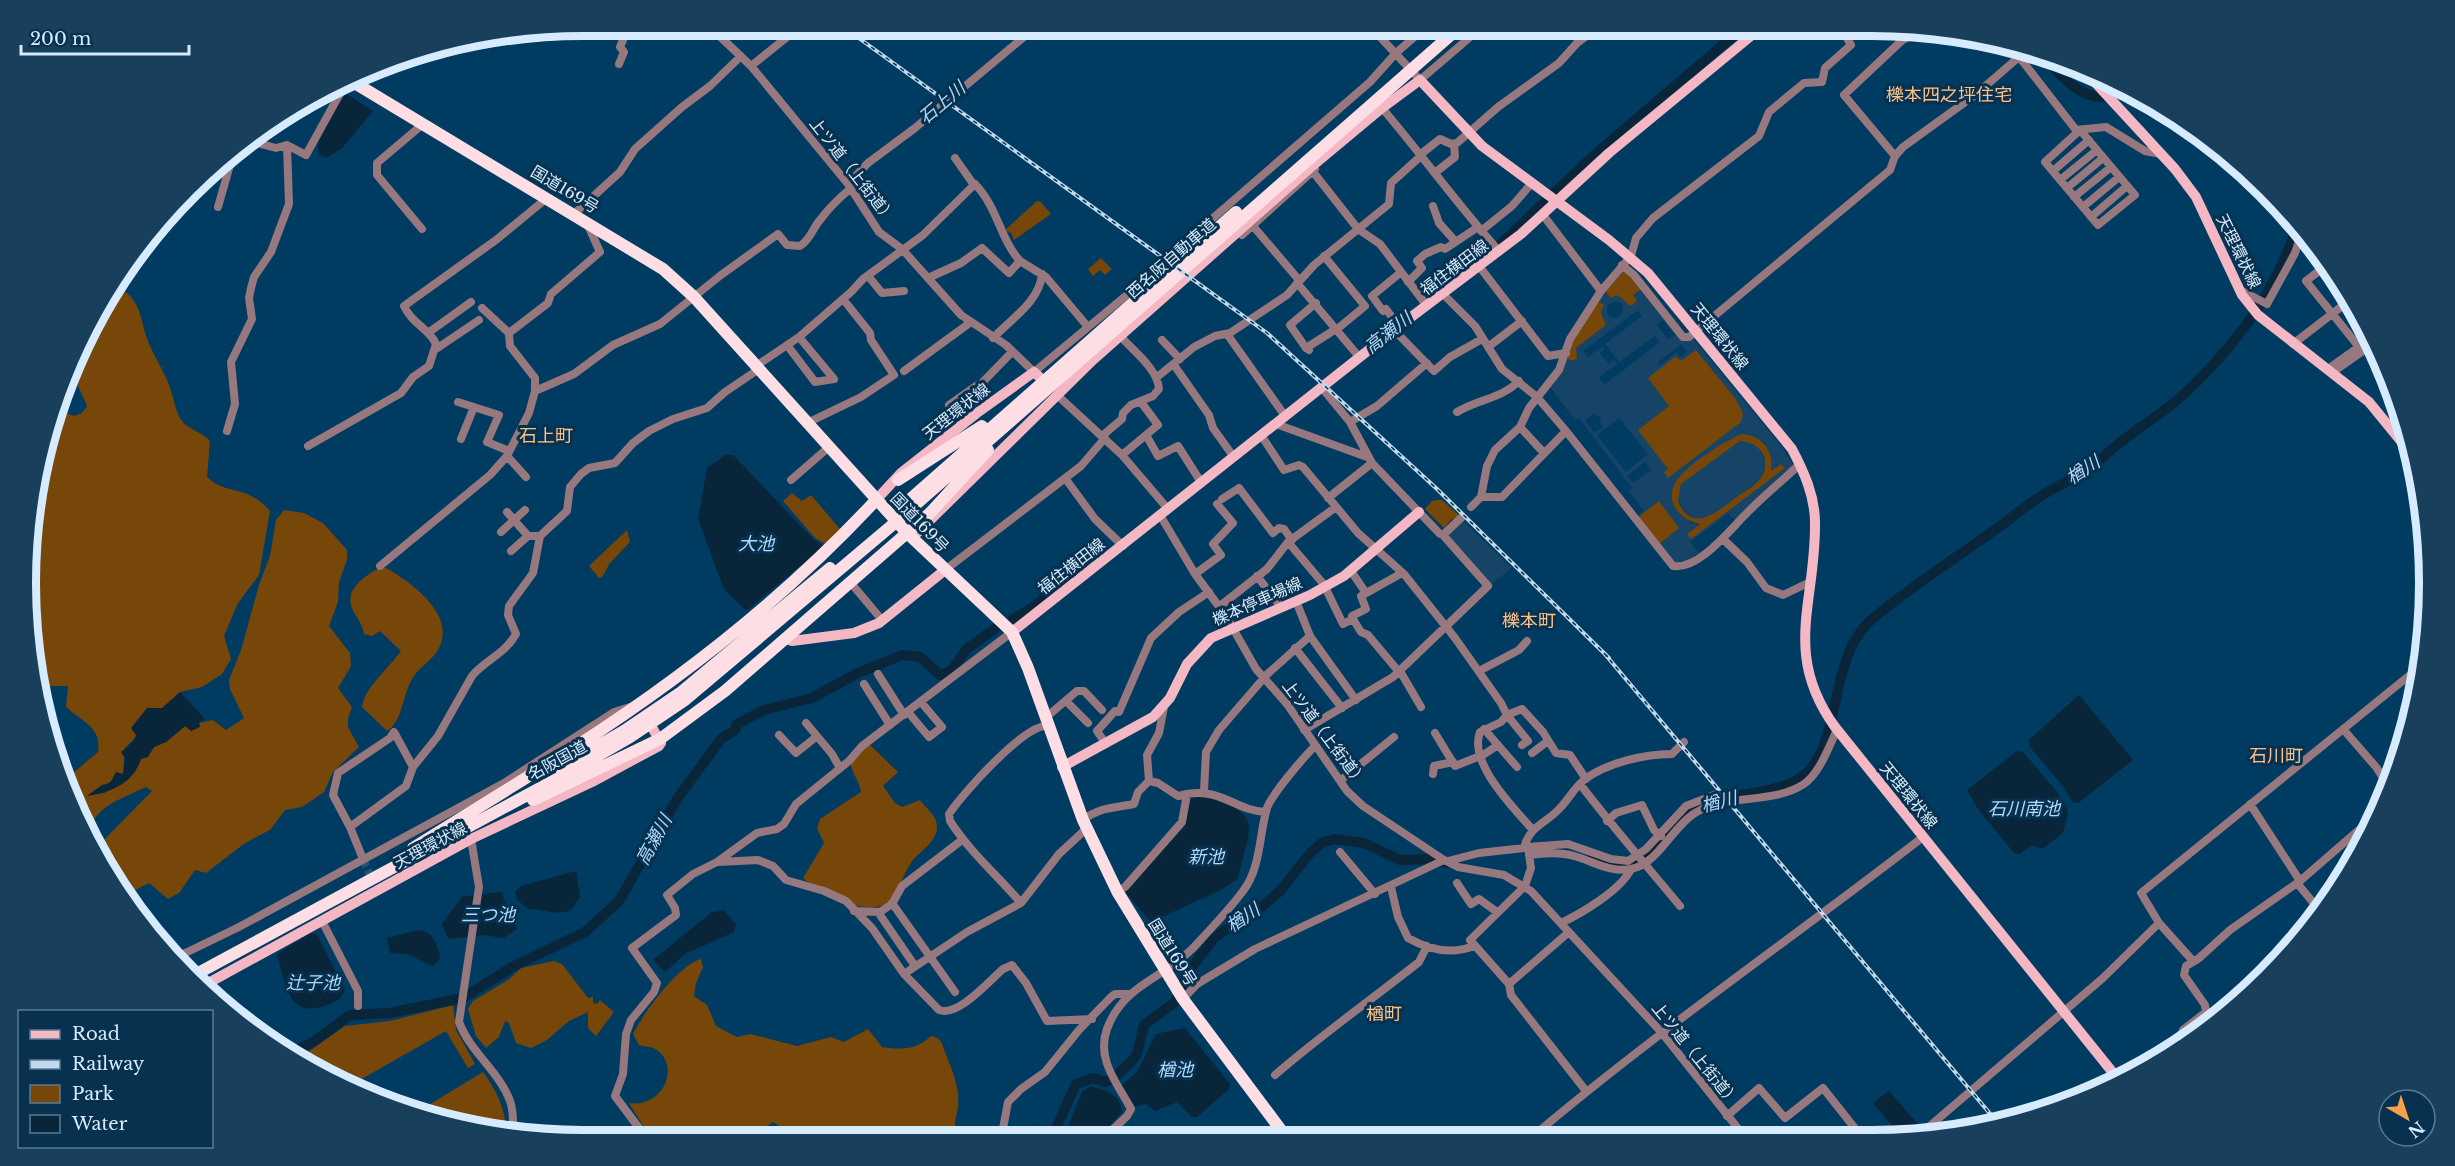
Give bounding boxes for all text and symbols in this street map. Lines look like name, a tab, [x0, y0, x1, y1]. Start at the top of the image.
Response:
scale bar	[21, 18, 189, 56]
text: 200 m	[30, 28, 91, 50]
water label: 石上川	[914, 76, 971, 129]
district label: 櫟本四之坪住宅	[1886, 84, 2012, 106]
street label: 上ツ道（上街道）	[806, 113, 900, 227]
street label: 国道169号	[527, 161, 603, 217]
street label: 天理環状線	[2212, 211, 2266, 291]
street label: 西名阪自動車道	[1122, 214, 1220, 302]
street label: 福住横田線	[1416, 235, 1492, 299]
street label: 天理環状線	[1687, 299, 1753, 373]
water label: 高瀬川	[1360, 306, 1418, 358]
street label: 天理環状線	[918, 378, 994, 444]
district label: 石上町	[519, 425, 573, 447]
water label: 楢川	[2062, 450, 2106, 489]
street label: 国道169号	[887, 488, 953, 556]
water label: 大池	[738, 533, 776, 555]
street label: 福住横田線	[1033, 533, 1109, 599]
street label: 櫟本停車場線	[1209, 572, 1305, 630]
district label: 櫟本町	[1502, 610, 1556, 632]
street label: 上ツ道（上街道）	[1278, 676, 1372, 790]
street label: 名阪国道	[524, 736, 590, 784]
district label: 石川町	[2249, 745, 2303, 767]
street label: 天理環状線	[1876, 758, 1942, 832]
water label: 楢川	[1699, 786, 1741, 817]
water label: 石川南池	[1988, 798, 2062, 820]
water label: 高瀬川	[631, 809, 678, 869]
street label: 天理環状線	[390, 817, 470, 873]
water label: 新池	[1188, 846, 1226, 868]
water label: 楢川	[1222, 898, 1266, 937]
water label: 三つ池	[461, 904, 517, 926]
street label: 国道169号	[1144, 915, 1202, 989]
water label: 辻子池	[286, 972, 342, 994]
street label: 上ツ道（上街道）	[1648, 998, 1744, 1110]
district label: 楢町	[1366, 1003, 1402, 1025]
legend	[18, 1010, 213, 1148]
text: Road	[72, 1023, 120, 1045]
text: Railway	[72, 1053, 145, 1075]
water label: 楢池	[1157, 1059, 1195, 1081]
text: Park	[72, 1083, 114, 1105]
north arrow	[2377, 1088, 2437, 1148]
text: Water	[71, 1113, 128, 1135]
text: N	[2404, 1117, 2429, 1142]

